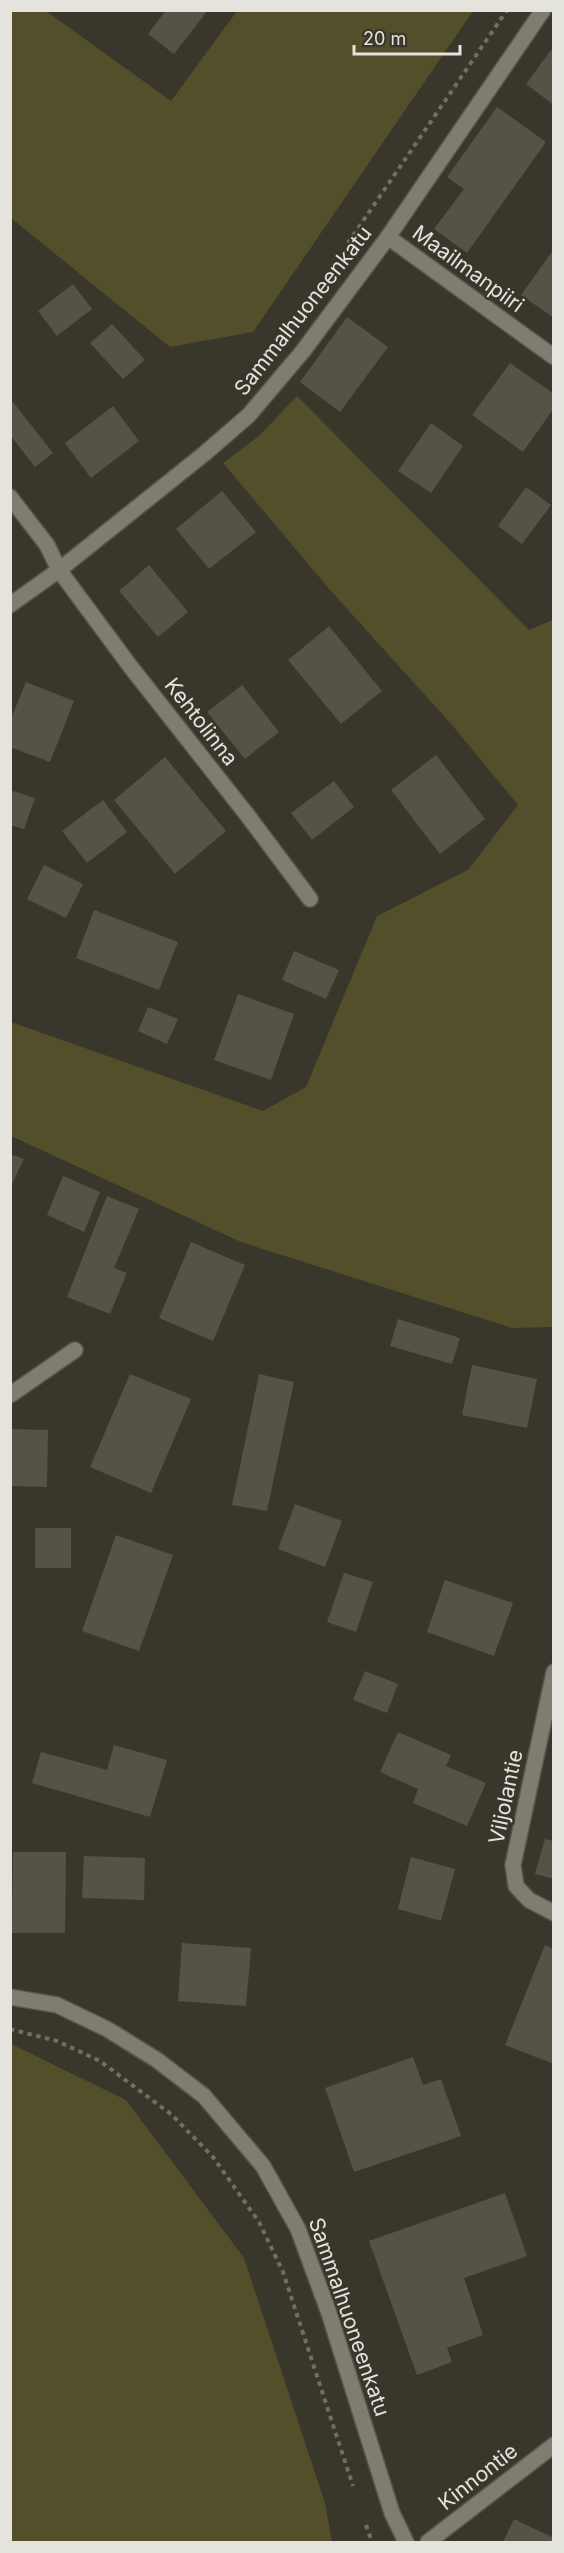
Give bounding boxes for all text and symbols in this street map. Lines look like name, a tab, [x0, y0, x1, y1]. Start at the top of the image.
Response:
scale bar	[354, 18, 460, 56]
text: 20 m	[363, 28, 406, 49]
street label: Maailmanpiiri	[408, 220, 529, 317]
street label: Sammalhuoneenkatu	[229, 221, 377, 400]
street label: Kehtolinna	[160, 673, 243, 770]
street label: Viljolantie	[483, 1747, 528, 1846]
street label: Sammalhuoneenkatu	[304, 2214, 395, 2419]
street label: Kinnontie	[433, 2438, 522, 2515]

